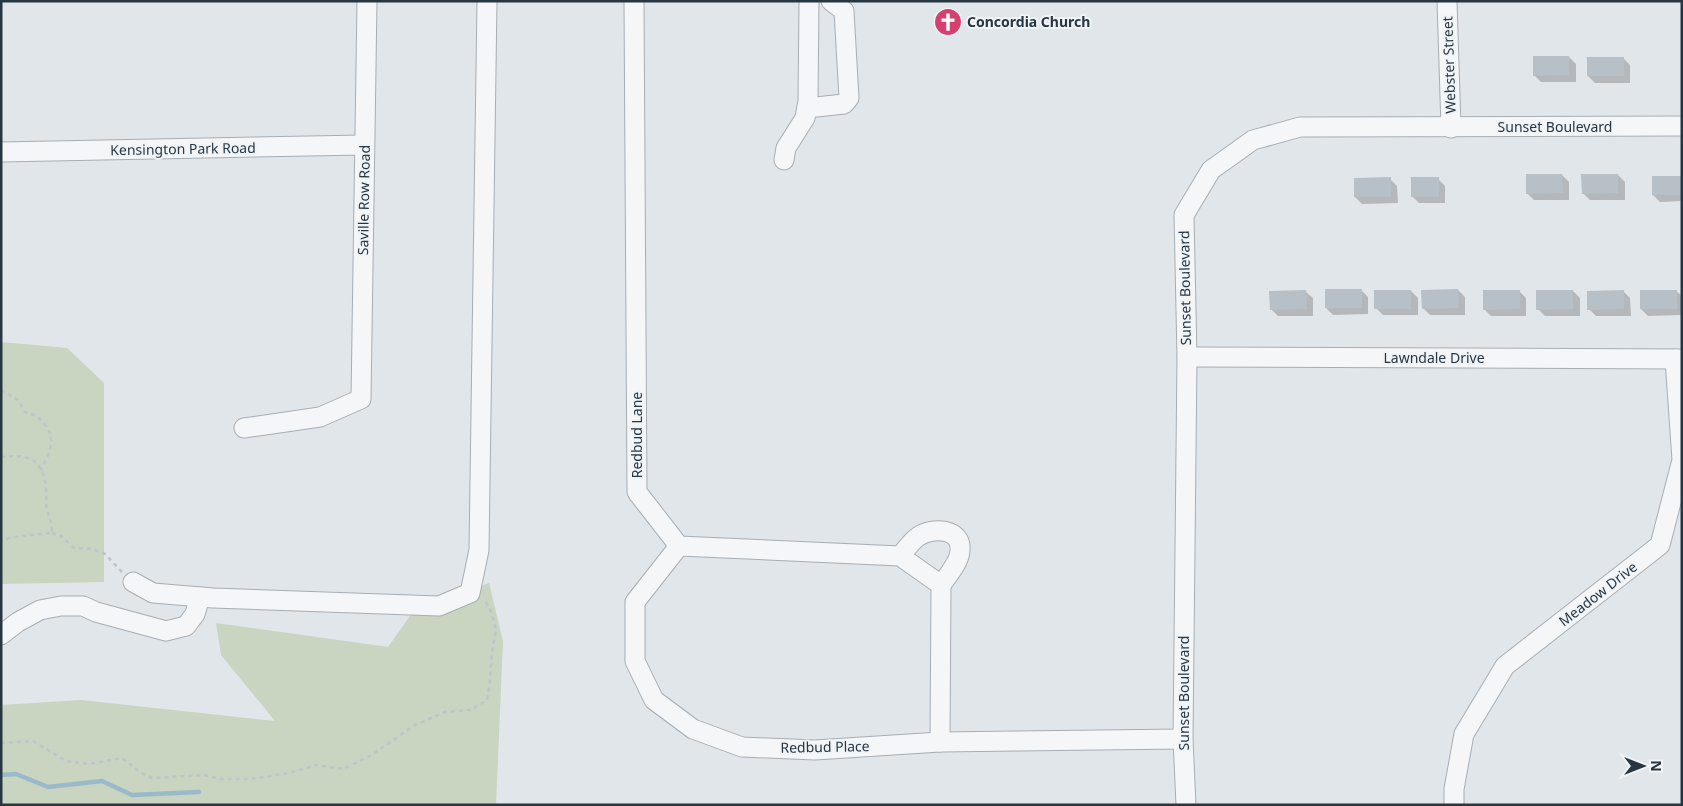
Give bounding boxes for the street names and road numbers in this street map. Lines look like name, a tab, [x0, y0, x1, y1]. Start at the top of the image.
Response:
street label: Webster Street	[1437, 16, 1460, 114]
street label: Sunset Boulevard	[1498, 117, 1612, 136]
street label: Kensington Park Road	[110, 138, 256, 159]
street label: Saville Row Road	[353, 145, 374, 255]
street label: Sunset Boulevard	[1174, 230, 1195, 346]
street label: Lawndale Drive	[1383, 348, 1485, 367]
street label: Redbud Lane	[627, 392, 646, 478]
street label: Meadow Drive	[1555, 557, 1641, 630]
street label: Sunset Boulevard	[1174, 636, 1193, 750]
street label: Redbud Place	[780, 736, 870, 757]

